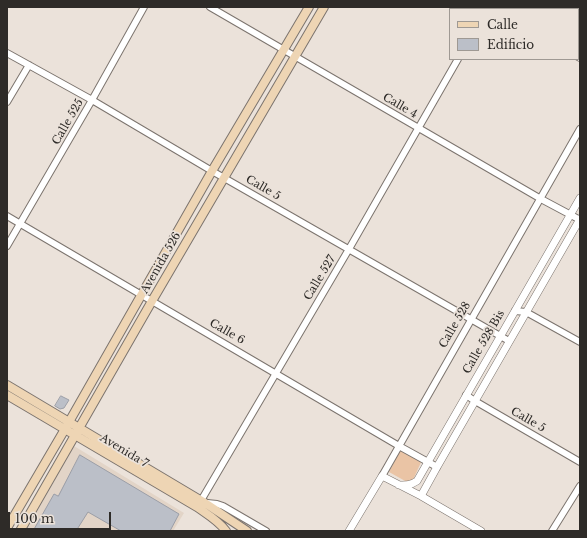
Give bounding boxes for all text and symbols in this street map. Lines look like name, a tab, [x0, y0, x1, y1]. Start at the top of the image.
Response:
legend	[449, 8, 579, 60]
text: Calle	[487, 17, 518, 32]
text: Edificio	[487, 37, 534, 52]
street label: Calle 4	[380, 91, 420, 121]
street label: Calle 525	[50, 97, 86, 147]
street label: Calle 5	[243, 173, 283, 203]
street label: Avenida 526	[138, 230, 184, 296]
street label: Calle 527	[301, 253, 339, 303]
street label: Calle 528	[436, 300, 474, 350]
street label: Calle 528 Bis	[460, 308, 508, 376]
street label: Calle 6	[207, 317, 247, 347]
street label: Calle 5	[508, 405, 548, 435]
street label: Avenida 7	[97, 431, 151, 471]
scale bar	[10, 504, 113, 530]
text: 100 m	[15, 511, 54, 526]

